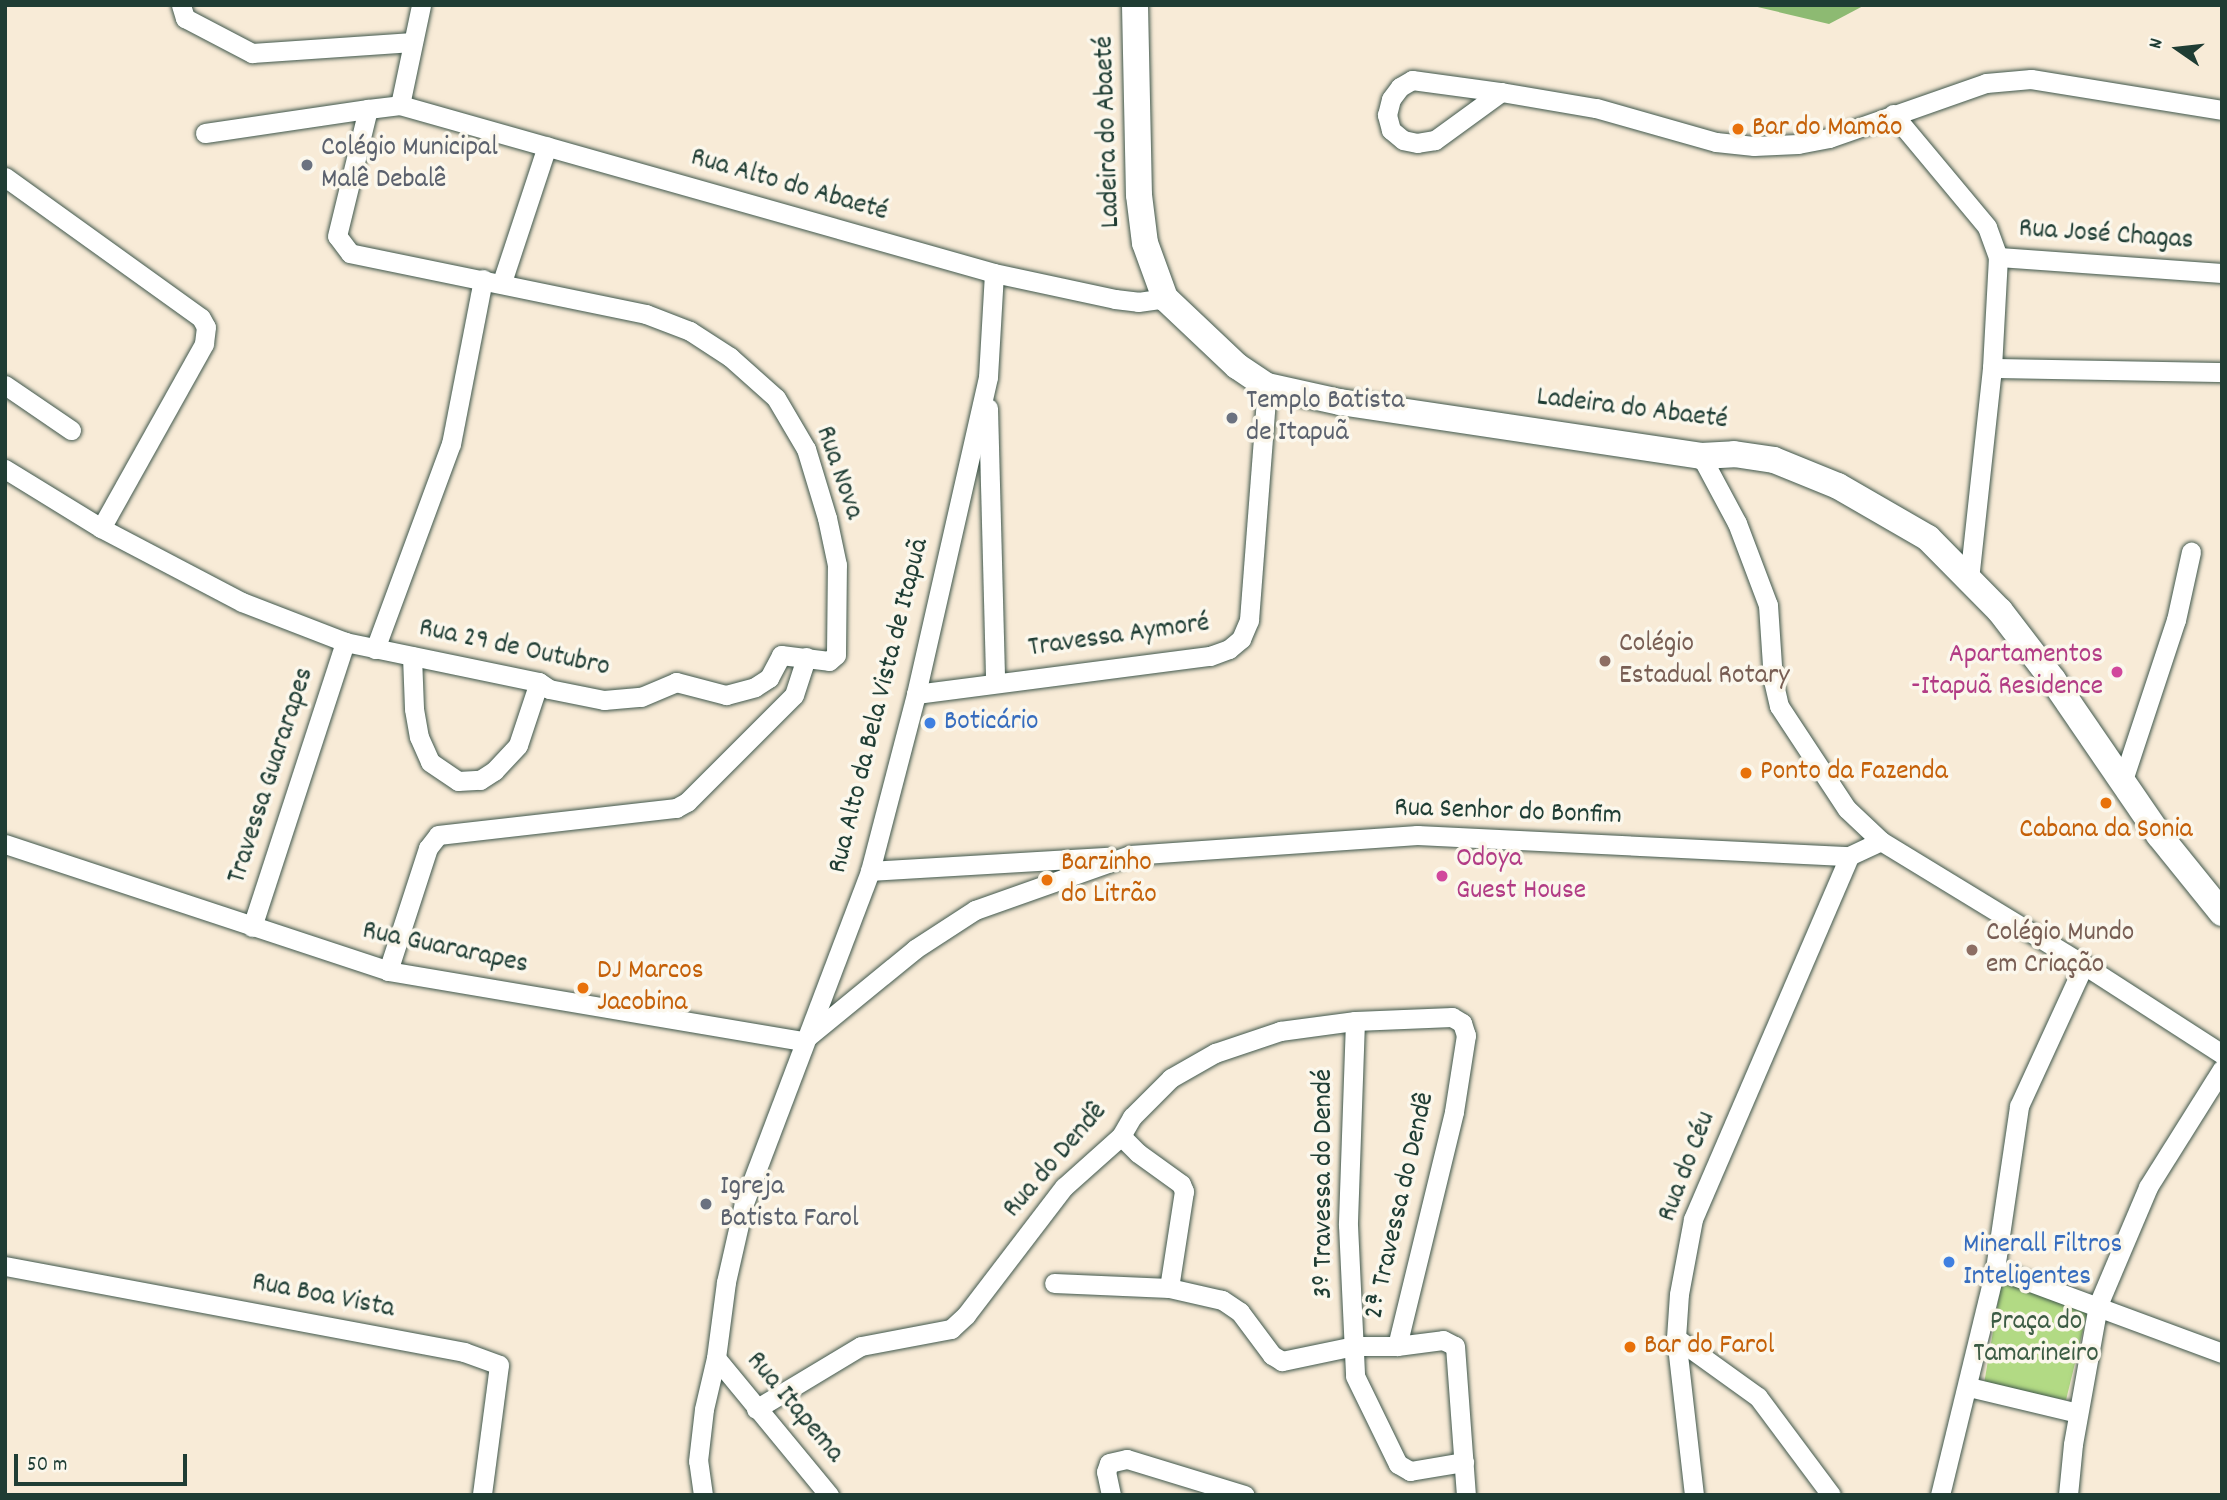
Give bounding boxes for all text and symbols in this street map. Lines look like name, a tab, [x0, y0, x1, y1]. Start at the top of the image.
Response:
north arrow	[2143, 14, 2213, 84]
street label: Ladeira do Abaeté	[1089, 35, 1129, 229]
text: N	[2143, 36, 2171, 52]
place label: Bar do Mamão	[1752, 112, 1902, 146]
marker: Bar do Mamão	[1730, 121, 1746, 137]
place label: Colégio Municipal Malê Debalê	[321, 132, 498, 198]
street label: Rua Alto do Abaeté	[686, 142, 892, 230]
marker: Colégio Municipal Malê Debalê	[299, 157, 315, 173]
street label: Rua José Chagas	[2017, 213, 2195, 259]
street label: Ladeira do Abaeté	[1534, 382, 1730, 438]
place label: Templo Batista de Itapuã	[1246, 385, 1404, 451]
marker: Templo Batista de Itapuã	[1224, 410, 1240, 426]
street label: Rua Nova	[806, 422, 870, 524]
street label: Rua Alto da Bela Vista de Itapuã	[822, 535, 938, 877]
street label: Travessa Aymoré	[1026, 608, 1212, 666]
street label: Rua 29 de Outubro	[416, 612, 612, 686]
place label: Colégio Estadual Rotary	[1619, 628, 1790, 694]
place label: Apartamentos -Itapuã Residence	[1911, 639, 2103, 705]
marker: Colégio Estadual Rotary	[1597, 653, 1613, 669]
street label: Travessa Guararapes	[221, 664, 323, 888]
marker: Apartamentos -Itapuã Residence	[2109, 664, 2125, 680]
place label: Boticário	[944, 706, 1038, 740]
marker: Boticário	[922, 715, 938, 731]
place label: Ponto da Fazenda	[1760, 756, 1948, 790]
marker: Ponto da Fazenda	[1738, 765, 1754, 781]
street label: Rua Senhor do Bonfim	[1394, 792, 1622, 834]
marker: Cabana da Sonia	[2098, 795, 2114, 811]
place label: Cabana da Sonia	[2019, 814, 2193, 848]
place label: Odoya Guest House	[1456, 843, 1586, 909]
place label: Barzinho do Litrão	[1061, 847, 1157, 913]
marker: Odoya Guest House	[1434, 868, 1450, 884]
marker: Barzinho do Litrão	[1039, 872, 1055, 888]
street label: Rua Guararapes	[359, 915, 531, 983]
place label: Colégio Mundo em Criação	[1986, 917, 2134, 983]
marker: Colégio Mundo em Criação	[1964, 942, 1980, 958]
place label: DJ Marcos Jacobina	[597, 955, 703, 1021]
marker: DJ Marcos Jacobina	[575, 980, 591, 996]
street label: 3º Travessa do Dendé	[1308, 1069, 1342, 1299]
street label: 2ª Travessa do Dendê	[1359, 1089, 1443, 1323]
street label: Rua do Dendê	[997, 1096, 1115, 1226]
street label: Rua do Céu	[1652, 1107, 1724, 1227]
place label: Igreja Batista Farol	[720, 1171, 859, 1237]
marker: Igreja Batista Farol	[698, 1196, 714, 1212]
place label: Minerall Filtros Inteligentes	[1963, 1229, 2122, 1295]
marker: Minerall Filtros Inteligentes	[1941, 1254, 1957, 1270]
street label: Rua Boa Vista	[249, 1267, 397, 1327]
park label: Praça do Tamarineiro	[1973, 1306, 2099, 1372]
place label: Bar do Farol	[1644, 1330, 1774, 1364]
marker: Bar do Farol	[1622, 1339, 1638, 1355]
street label: Rua Itapema	[738, 1345, 850, 1471]
scale bar	[18, 1440, 191, 1484]
text: 50 m	[27, 1451, 67, 1481]

